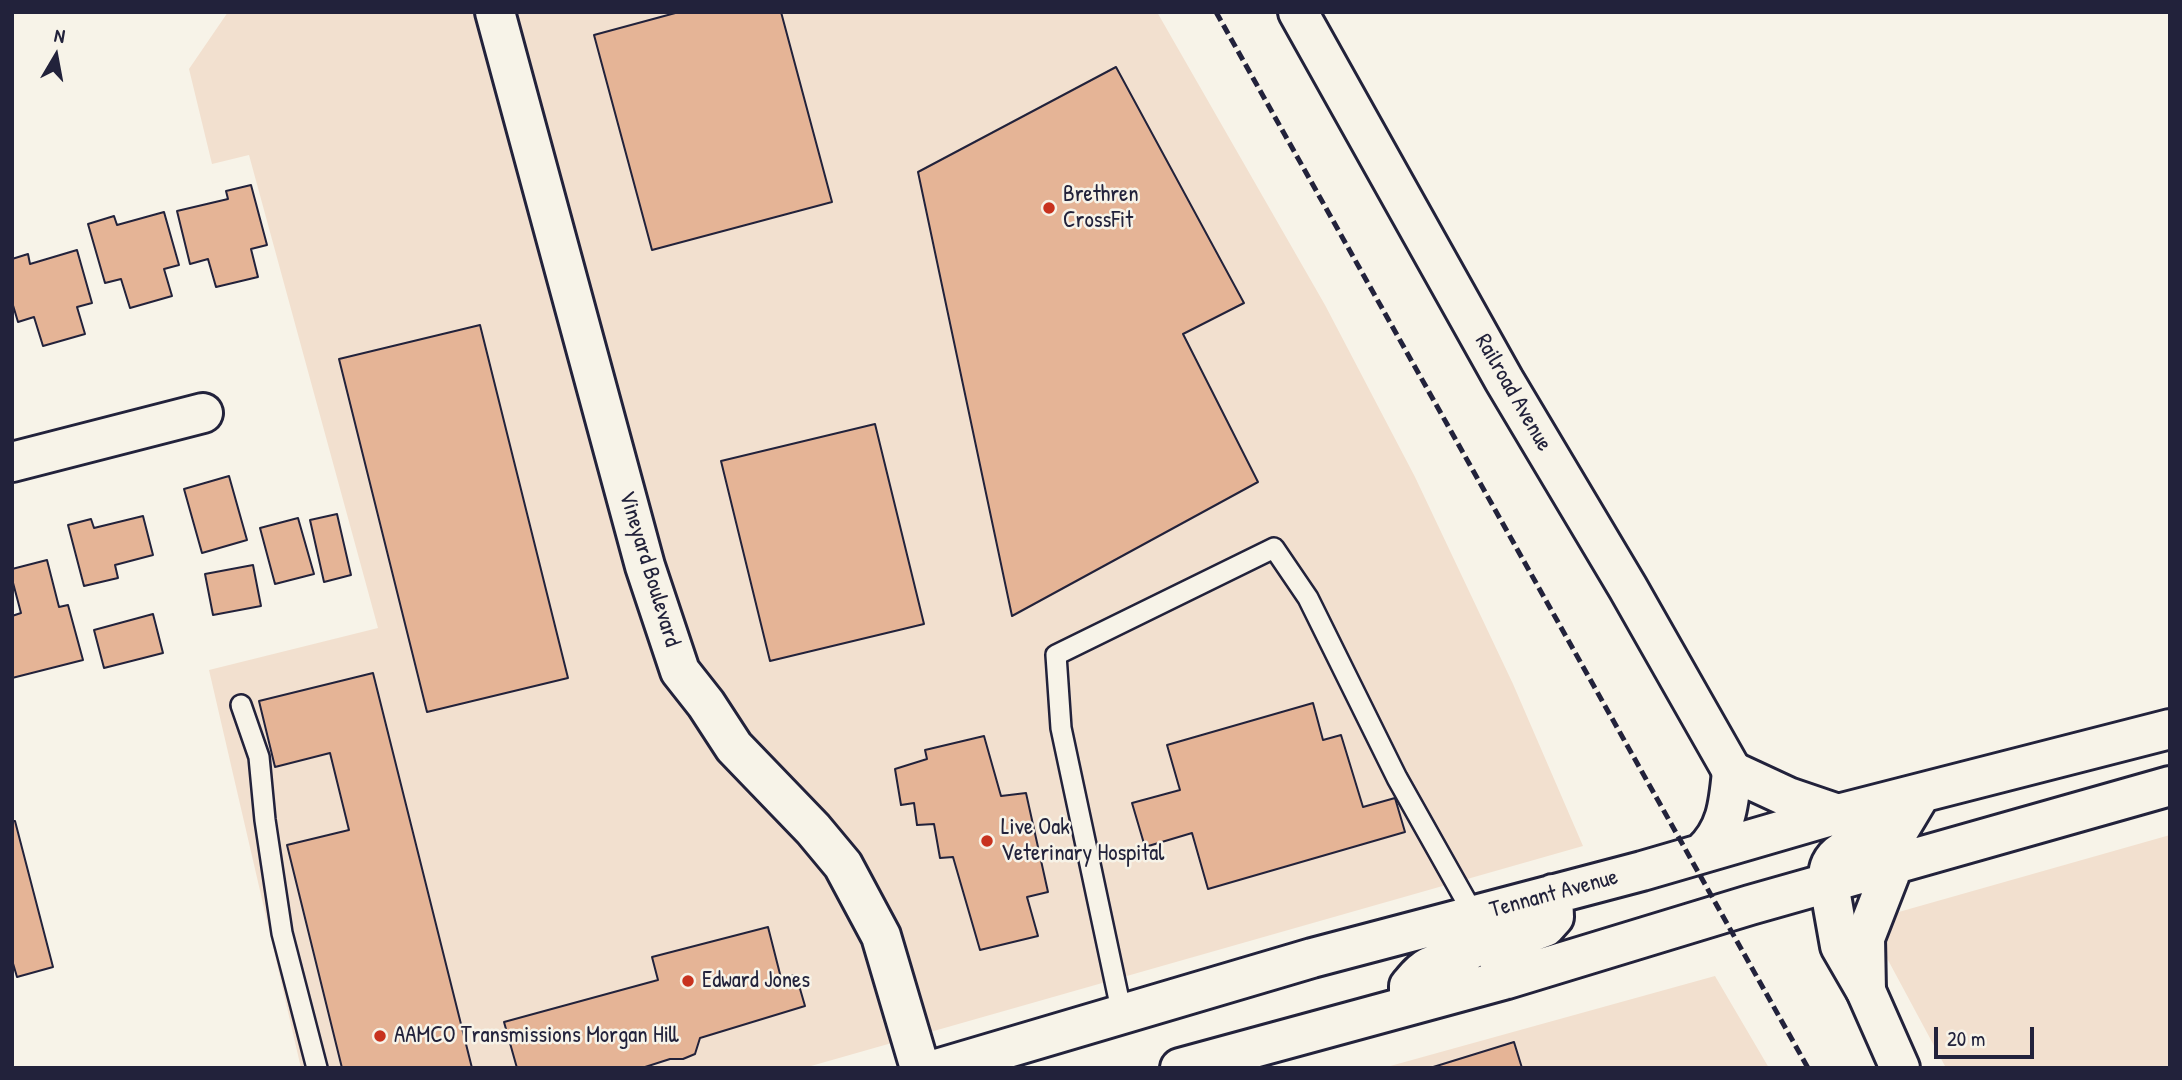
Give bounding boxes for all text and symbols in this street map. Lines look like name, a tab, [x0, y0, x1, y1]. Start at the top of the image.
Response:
north arrow	[21, 21, 91, 91]
text: N	[52, 22, 67, 49]
place label: Brethren CrossFit	[1063, 181, 1139, 235]
marker: Brethren CrossFit	[1041, 200, 1057, 216]
street label: Railroad Avenue	[1468, 330, 1558, 456]
street label: Vineyard Boulevard	[612, 488, 686, 650]
place label: Live Oak Veterinary Hospital	[1001, 814, 1164, 868]
marker: Live Oak Veterinary Hospital	[979, 833, 995, 849]
street label: Tennant Avenue	[1487, 864, 1621, 924]
place label: Edward Jones	[702, 967, 810, 995]
marker: Edward Jones	[680, 973, 696, 989]
scale bar	[1937, 1014, 2037, 1058]
place label: AAMCO Transmissions Morgan Hill	[394, 1022, 679, 1050]
text: 20 m	[1947, 1024, 1985, 1053]
marker: AAMCO Transmissions Morgan Hill	[372, 1028, 388, 1044]

